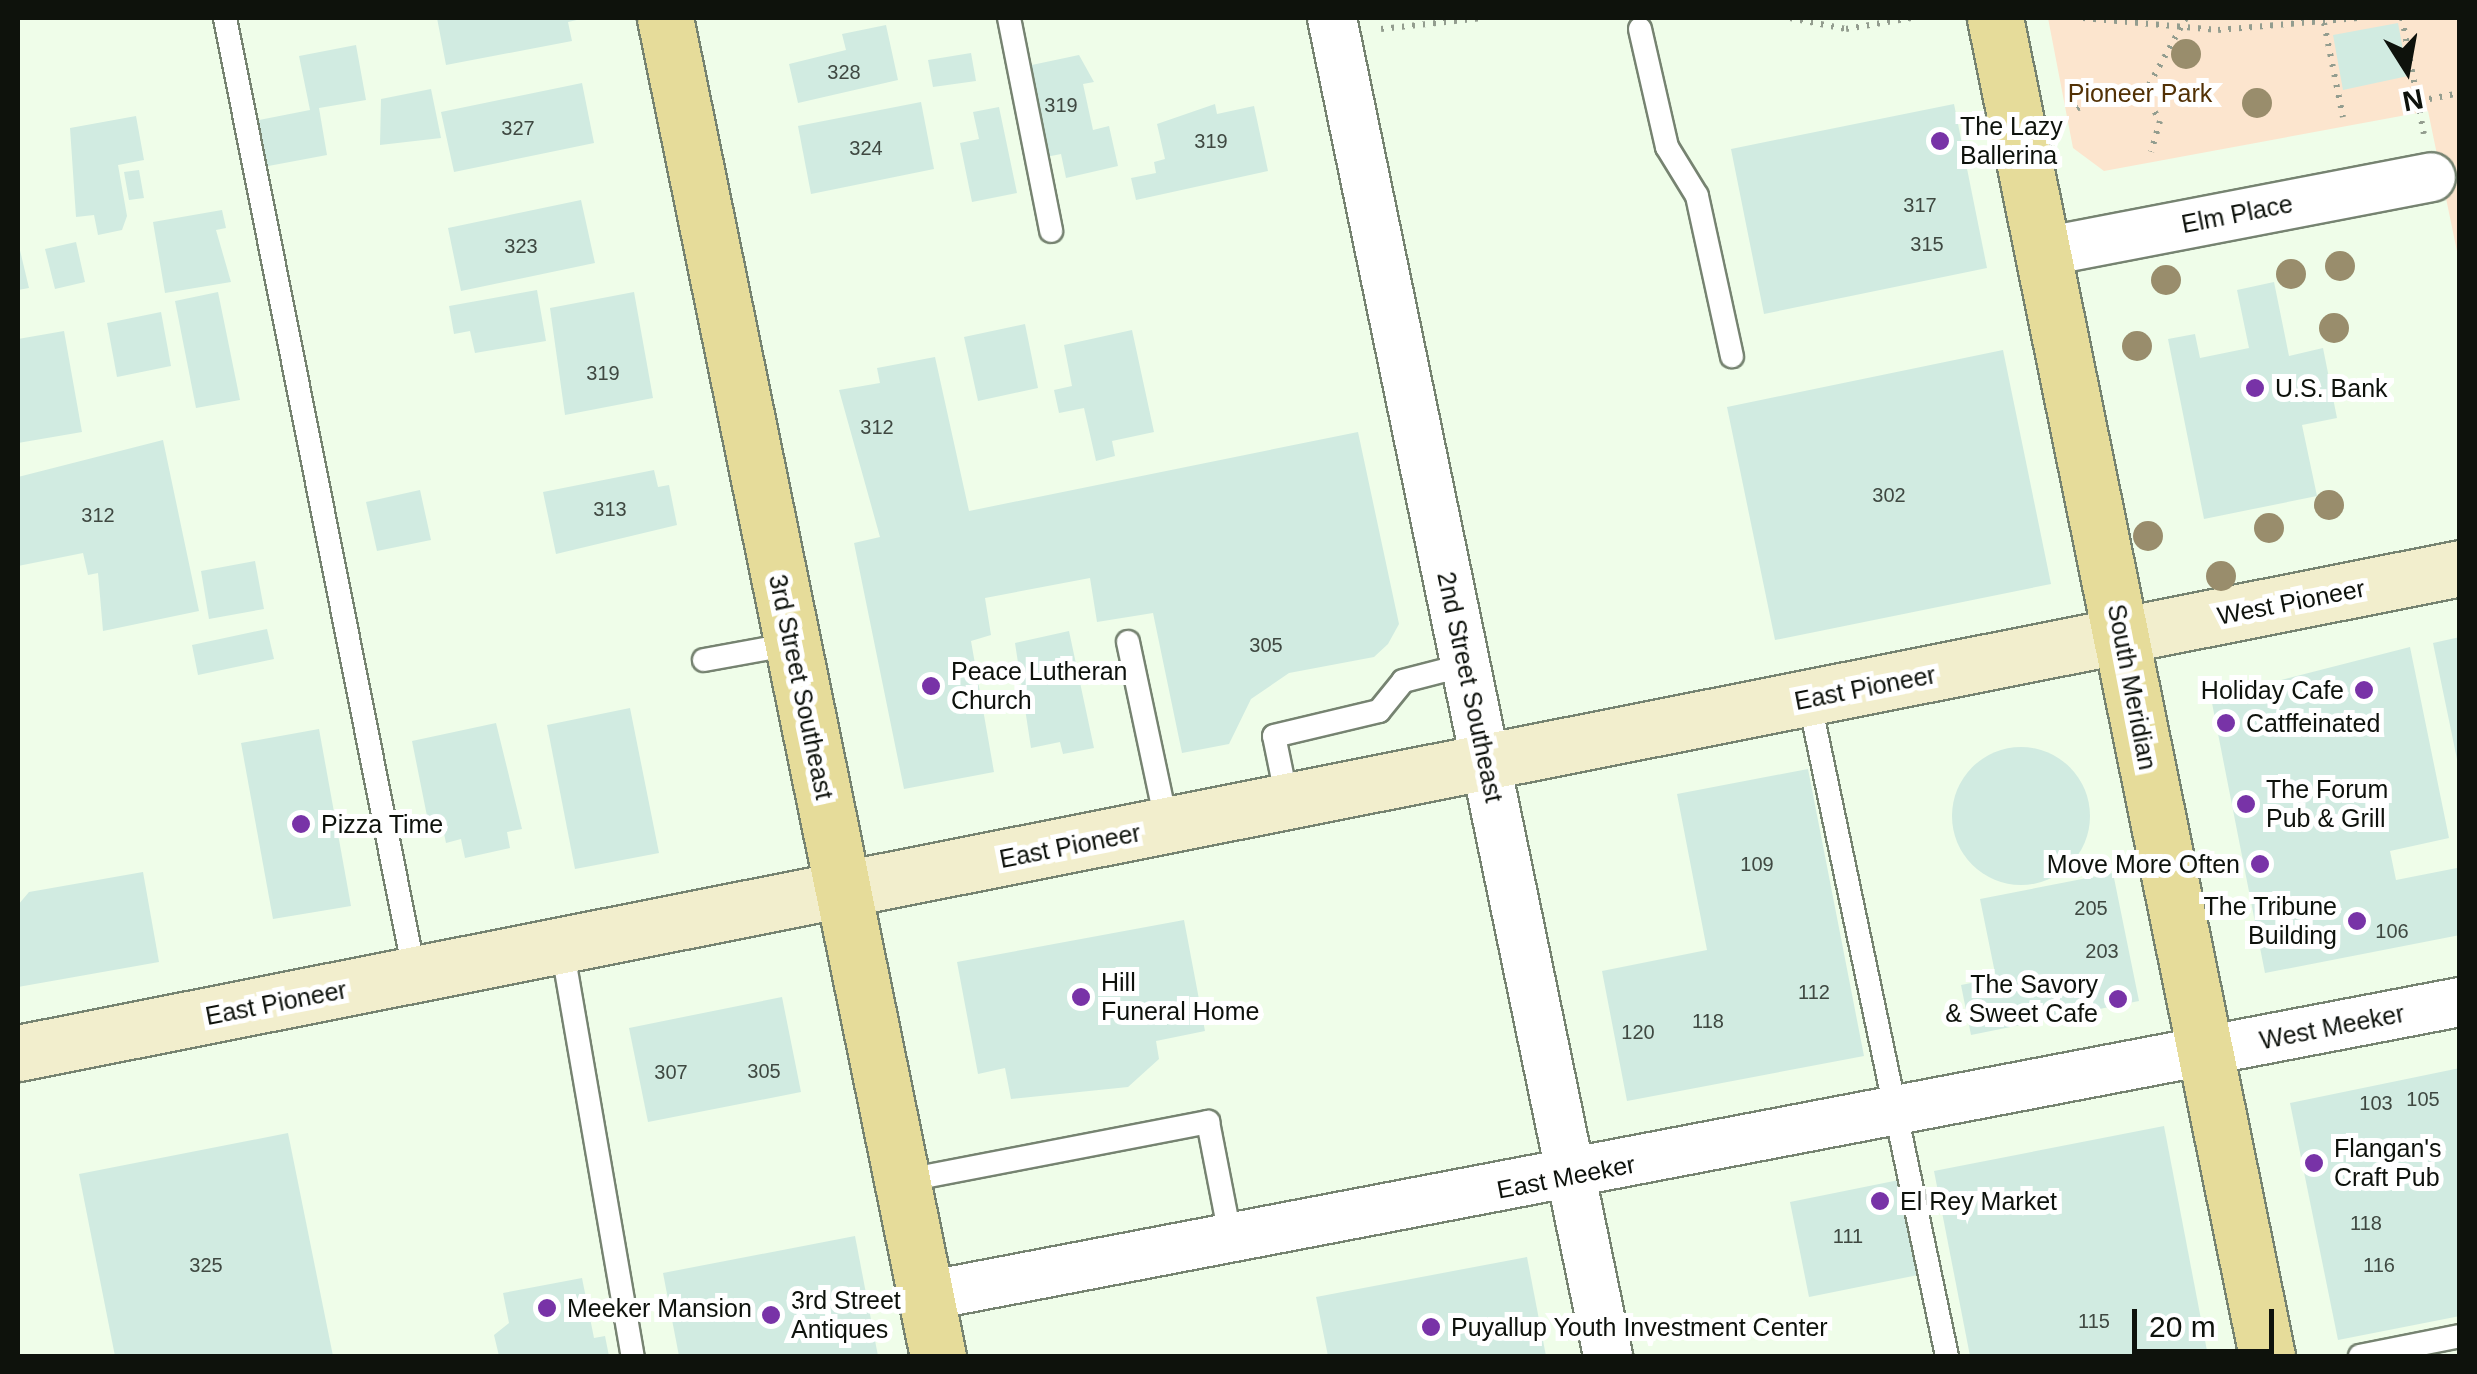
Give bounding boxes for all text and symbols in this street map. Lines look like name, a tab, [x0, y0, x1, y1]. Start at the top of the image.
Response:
north arrow	[2357, 20, 2457, 120]
house number: 328	[827, 60, 861, 84]
park label: Pioneer Park	[2068, 78, 2212, 108]
text: N	[2400, 83, 2426, 117]
house number: 319	[1044, 93, 1078, 117]
place label: The Lazy Ballerina	[1960, 112, 2063, 171]
house number: 327	[501, 116, 535, 140]
house number: 319	[1194, 129, 1228, 153]
marker: The Lazy Ballerina	[1929, 130, 1951, 152]
house number: 324	[849, 136, 883, 160]
street label: Elm Place	[2179, 189, 2295, 239]
house number: 317	[1903, 193, 1937, 217]
house number: 315	[1910, 232, 1944, 256]
house number: 323	[504, 234, 538, 258]
house number: 319	[586, 361, 620, 385]
place label: U.S. Bank	[2275, 373, 2388, 403]
marker: U.S. Bank	[2244, 377, 2266, 399]
house number: 312	[860, 415, 894, 439]
house number: 302	[1872, 483, 1906, 507]
house number: 313	[593, 497, 627, 521]
house number: 312	[81, 503, 115, 527]
street label: 2nd Street Southeast	[1431, 569, 1509, 805]
street label: 3rd Street Southeast	[762, 572, 840, 802]
street label: West Pioneer	[2215, 573, 2367, 631]
street label: South Meridian	[2101, 602, 2163, 772]
house number: 305	[1249, 633, 1283, 657]
place label: Peace Lutheran Church	[951, 657, 1128, 716]
street label: East Pioneer	[1792, 660, 1938, 716]
marker: Peace Lutheran Church	[920, 675, 942, 697]
place label: Holiday Cafe	[2201, 675, 2344, 705]
marker: Holiday Cafe	[2353, 679, 2375, 701]
place label: Catffeinated	[2246, 708, 2380, 738]
marker: Catffeinated	[2215, 712, 2237, 734]
place label: The Forum Pub & Grill	[2266, 775, 2388, 834]
marker: The Forum Pub & Grill	[2235, 793, 2257, 815]
place label: Pizza Time	[321, 809, 444, 839]
marker: Pizza Time	[290, 813, 312, 835]
street label: East Pioneer	[997, 818, 1143, 874]
place label: Move More Often	[2047, 849, 2240, 879]
house number: 109	[1740, 852, 1774, 876]
marker: Move More Often	[2249, 853, 2271, 875]
place label: The Tribune Building	[2203, 892, 2337, 951]
house number: 205	[2074, 896, 2108, 920]
marker: The Tribune Building	[2346, 910, 2368, 932]
house number: 106	[2375, 919, 2409, 943]
house number: 203	[2085, 939, 2119, 963]
place label: Hill Funeral Home	[1101, 968, 1259, 1027]
place label: The Savory & Sweet Cafe	[1945, 970, 2098, 1029]
street label: East Pioneer	[203, 975, 349, 1031]
house number: 112	[1798, 980, 1830, 1004]
marker: Hill Funeral Home	[1070, 986, 1092, 1008]
marker: The Savory & Sweet Cafe	[2107, 988, 2129, 1010]
street label: West Meeker	[2257, 998, 2407, 1056]
house number: 118	[1692, 1009, 1724, 1033]
house number: 120	[1621, 1020, 1655, 1044]
house number: 305	[747, 1059, 781, 1083]
house number: 307	[654, 1060, 688, 1084]
house number: 105	[2406, 1087, 2440, 1111]
house number: 103	[2359, 1091, 2393, 1115]
place label: Flangan's Craft Pub	[2334, 1134, 2442, 1193]
street label: East Meeker	[1494, 1149, 1638, 1205]
marker: Flangan's Craft Pub	[2303, 1152, 2325, 1174]
place label: El Rey Market	[1900, 1186, 2057, 1216]
marker: El Rey Market	[1869, 1190, 1891, 1212]
house number: 118	[2350, 1211, 2382, 1235]
house number: 111	[1833, 1224, 1863, 1248]
house number: 325	[189, 1253, 223, 1277]
house number: 116	[2363, 1253, 2395, 1277]
place label: 3rd Street Antiques	[791, 1286, 901, 1345]
scale bar	[2137, 1289, 2280, 1351]
place label: Meeker Mansion	[567, 1293, 752, 1323]
marker: Meeker Mansion	[536, 1297, 558, 1319]
marker: 3rd Street Antiques	[760, 1304, 782, 1326]
house number: 115	[2078, 1309, 2110, 1333]
text: 20 m	[2149, 1310, 2216, 1343]
place label: Puyallup Youth Investment Center	[1451, 1312, 1828, 1342]
marker: Puyallup Youth Investment Center	[1420, 1316, 1442, 1338]

